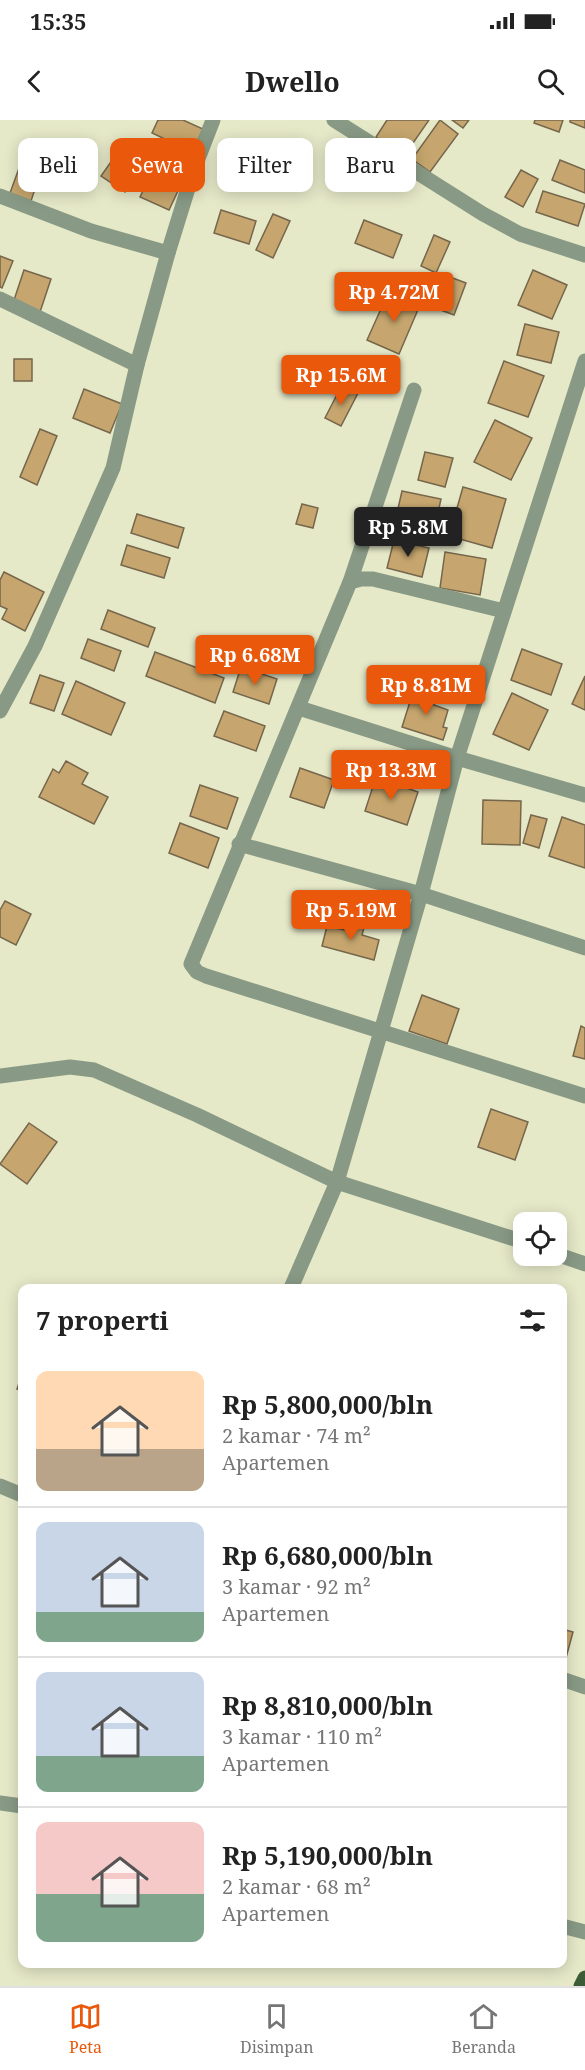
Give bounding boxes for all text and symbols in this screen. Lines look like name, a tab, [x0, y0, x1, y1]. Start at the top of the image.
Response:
text: 15:35	[30, 6, 86, 36]
text: Dwello	[245, 63, 340, 100]
icon: back	[18, 65, 51, 98]
icon: search	[534, 65, 567, 98]
chip: Beli	[18, 138, 98, 192]
chip: Sewa	[110, 138, 205, 192]
chip: Filter	[217, 138, 313, 192]
chip: Baru	[325, 138, 416, 192]
pin: Rp 4.72M	[332, 272, 456, 323]
text: Rp 4.72M	[348, 278, 440, 305]
pin: Rp 15.6M	[279, 355, 403, 406]
text: Rp 15.6M	[295, 361, 387, 388]
pin: Rp 5.8M	[353, 507, 463, 558]
text: Rp 5.8M	[368, 513, 448, 540]
pin: Rp 6.68M	[193, 635, 317, 686]
text: Rp 6.68M	[209, 641, 301, 668]
pin: Rp 8.81M	[364, 665, 488, 716]
text: Rp 8.81M	[380, 671, 472, 698]
pin: Rp 13.3M	[329, 750, 453, 801]
text: Rp 13.3M	[345, 756, 437, 783]
pin: Rp 5.19M	[289, 890, 413, 941]
text: Rp 5.19M	[305, 896, 397, 923]
map controls	[513, 1212, 567, 1266]
button: locate	[513, 1212, 567, 1266]
text: 7 properti	[36, 1302, 169, 1338]
icon: filters	[516, 1304, 549, 1337]
text: Rp 5,800,000/bln	[222, 1386, 433, 1422]
icon: home	[84, 1395, 156, 1467]
text: 2 kamar · 74 m²	[222, 1422, 371, 1449]
text: Apartemen	[222, 1449, 329, 1476]
text: Rp 6,680,000/bln	[222, 1537, 433, 1573]
icon: home	[84, 1546, 156, 1618]
text: 3 kamar · 92 m²	[222, 1573, 371, 1600]
text: Apartemen	[222, 1600, 329, 1627]
text: Rp 8,810,000/bln	[222, 1687, 433, 1723]
icon: home	[84, 1696, 156, 1768]
text: 3 kamar · 110 m²	[222, 1723, 382, 1750]
text: Apartemen	[222, 1750, 329, 1777]
text: Rp 5,190,000/bln	[222, 1837, 433, 1873]
icon: home	[84, 1846, 156, 1918]
text: 2 kamar · 68 m²	[222, 1873, 371, 1900]
text: Apartemen	[222, 1900, 329, 1927]
tab: Peta	[69, 2000, 102, 2058]
tab: Disimpan	[240, 2000, 313, 2058]
tab: Beranda	[452, 2000, 516, 2058]

